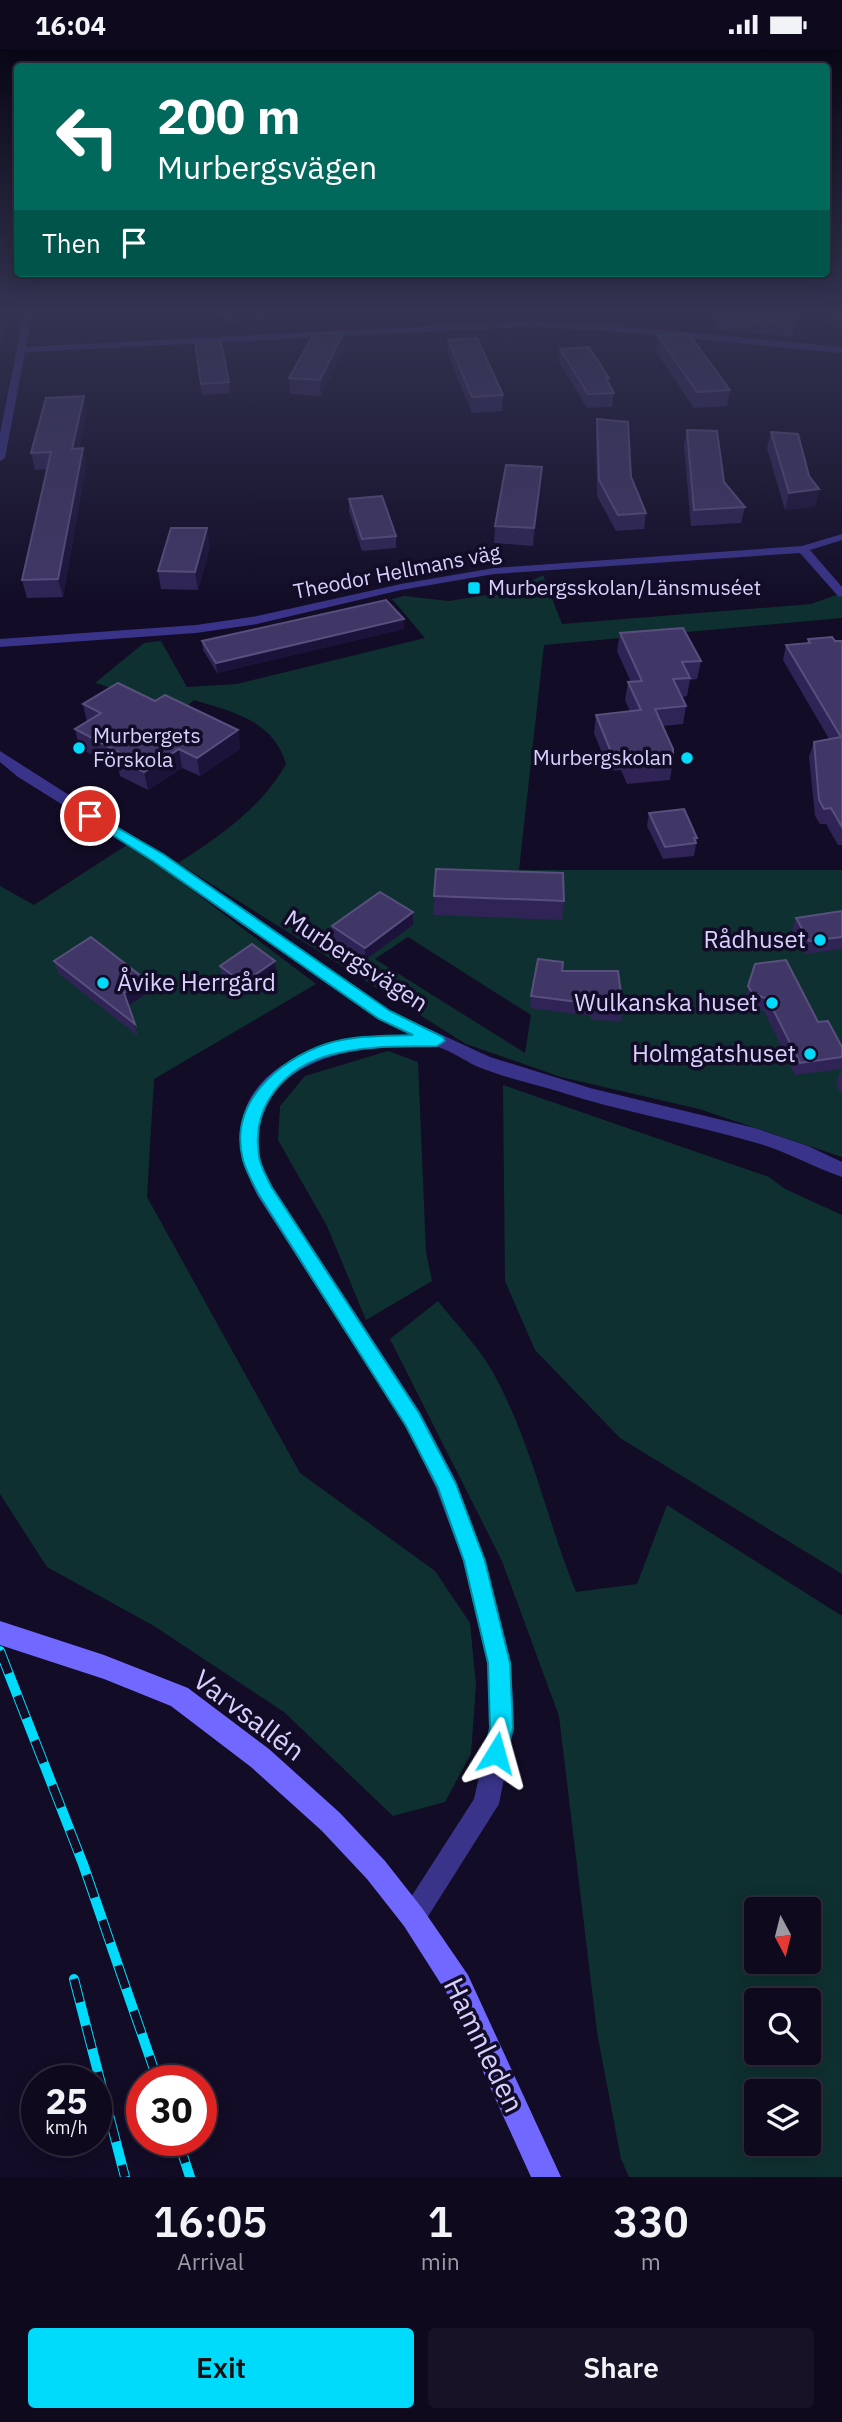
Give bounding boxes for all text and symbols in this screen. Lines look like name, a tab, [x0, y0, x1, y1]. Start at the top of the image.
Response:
text: 16:04	[35, 8, 106, 42]
text: 200 m	[157, 84, 301, 147]
icon: left	[42, 91, 133, 182]
text: Murbergsvägen	[157, 146, 377, 188]
icon: arrive	[115, 224, 153, 262]
text: Then	[42, 226, 101, 260]
street label: Theodor Hellmans väg	[291, 537, 503, 605]
place label: Murbergsskolan/Länsmuséet	[488, 573, 761, 601]
marker: Murbergsskolan/Länsmuséet	[466, 580, 482, 596]
place label: Murbergets Förskola	[93, 721, 201, 773]
marker: Murbergets Förskola	[71, 740, 87, 756]
place label: Murbergskolan	[533, 743, 673, 771]
marker: Murbergskolan	[679, 750, 695, 766]
pin	[60, 786, 120, 846]
icon: arrive	[71, 797, 109, 835]
street label: Murbergsvägen	[279, 902, 434, 1019]
place label: Rådhuset	[704, 923, 806, 955]
marker: Rådhuset	[812, 932, 828, 948]
place label: Åvike Herrgård	[117, 966, 276, 998]
marker: Åvike Herrgård	[95, 975, 111, 991]
place label: Wulkanska huset	[574, 986, 758, 1018]
marker: Wulkanska huset	[764, 995, 780, 1011]
place label: Holmgatshuset	[632, 1037, 796, 1069]
marker: Holmgatshuset	[802, 1046, 818, 1062]
street label: Varvsallén	[186, 1661, 313, 1769]
position arrow	[459, 1716, 533, 1790]
north arrow	[744, 1897, 821, 1974]
map controls	[744, 1897, 821, 2156]
street label: Hamnleden	[436, 1971, 533, 2118]
button: search	[744, 1988, 821, 2065]
speed limit sign: 30	[126, 2065, 217, 2156]
text: 25	[45, 2078, 88, 2124]
button: layers	[744, 2079, 821, 2156]
text: km/h	[45, 2116, 88, 2139]
text: 16:05	[153, 2194, 268, 2249]
text: 1	[428, 2194, 453, 2249]
text: 330	[613, 2194, 689, 2249]
text: Arrival	[177, 2246, 244, 2276]
text: min	[421, 2246, 460, 2276]
text: m	[641, 2246, 661, 2276]
button: Exit	[28, 2328, 414, 2408]
button: Share	[428, 2328, 814, 2408]

